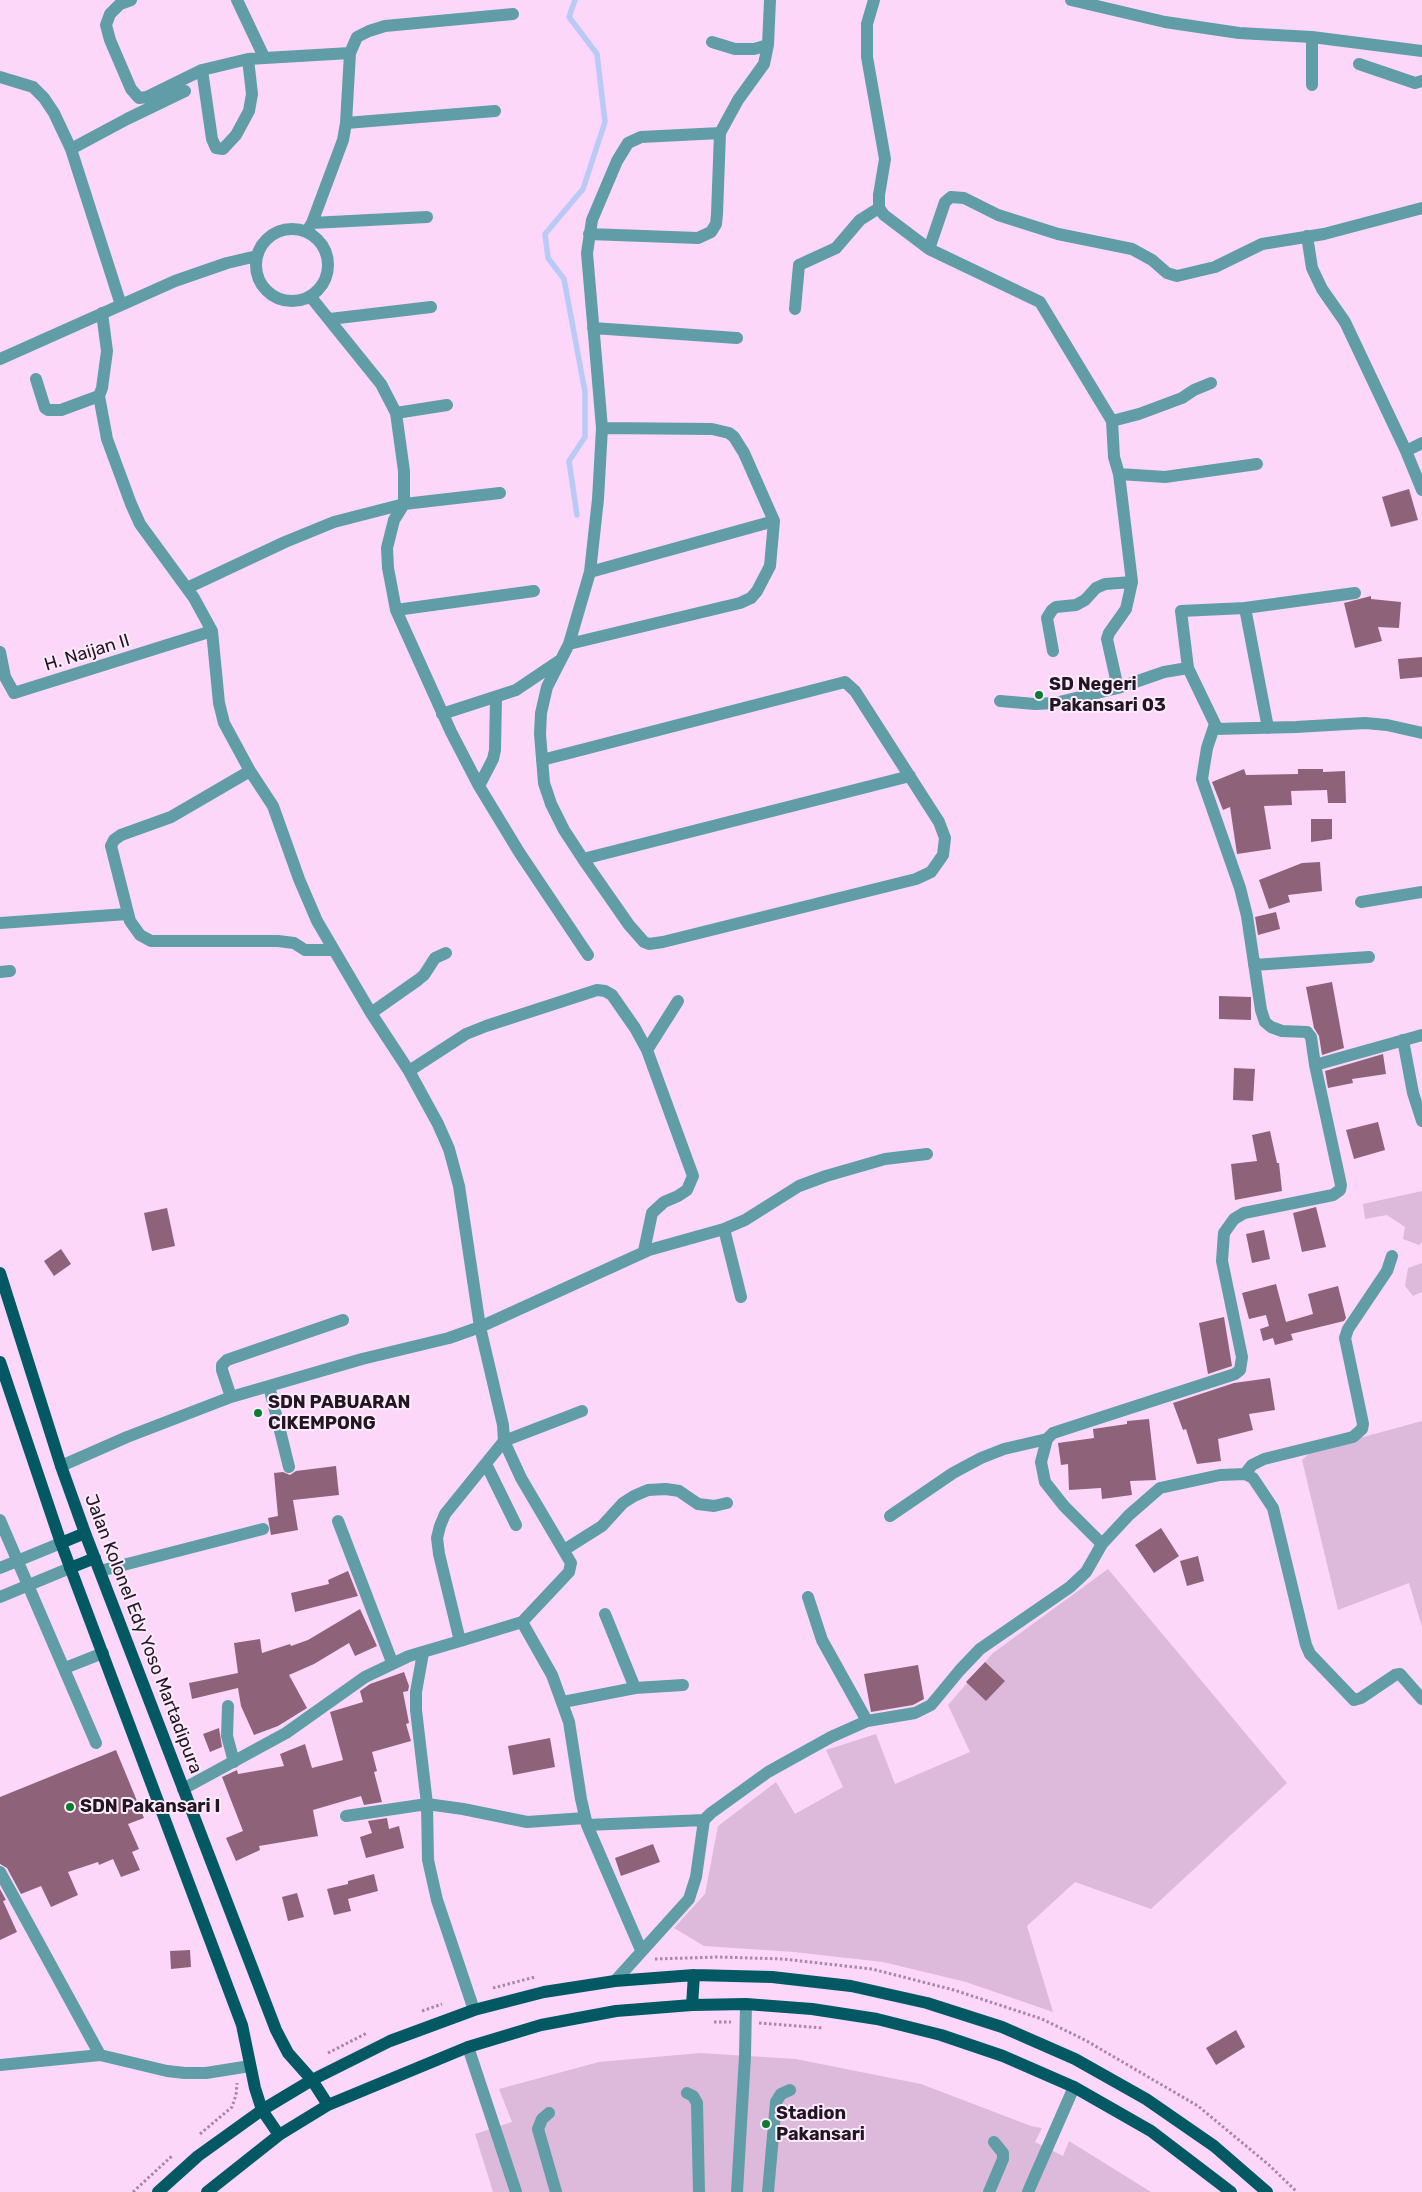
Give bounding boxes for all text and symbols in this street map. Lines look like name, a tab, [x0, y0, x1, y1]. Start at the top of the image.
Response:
street label: H. Naijan II	[42, 630, 132, 676]
place label: SD Negeri Pakansari 03	[1049, 674, 1166, 716]
marker: SD Negeri Pakansari 03	[1033, 689, 1045, 701]
place label: SDN PABUARAN CIKEMPONG	[268, 1392, 410, 1435]
marker: SDN PABUARAN CIKEMPONG	[252, 1407, 264, 1419]
street label: Jalan Kolonel Edy Yoso Martadipura	[80, 1491, 206, 1777]
place label: SDN Pakansari I	[80, 1796, 220, 1818]
marker: SDN Pakansari I	[64, 1801, 76, 1813]
place label: Stadion Pakansari	[776, 2103, 865, 2146]
marker: Stadion Pakansari	[760, 2118, 772, 2130]

